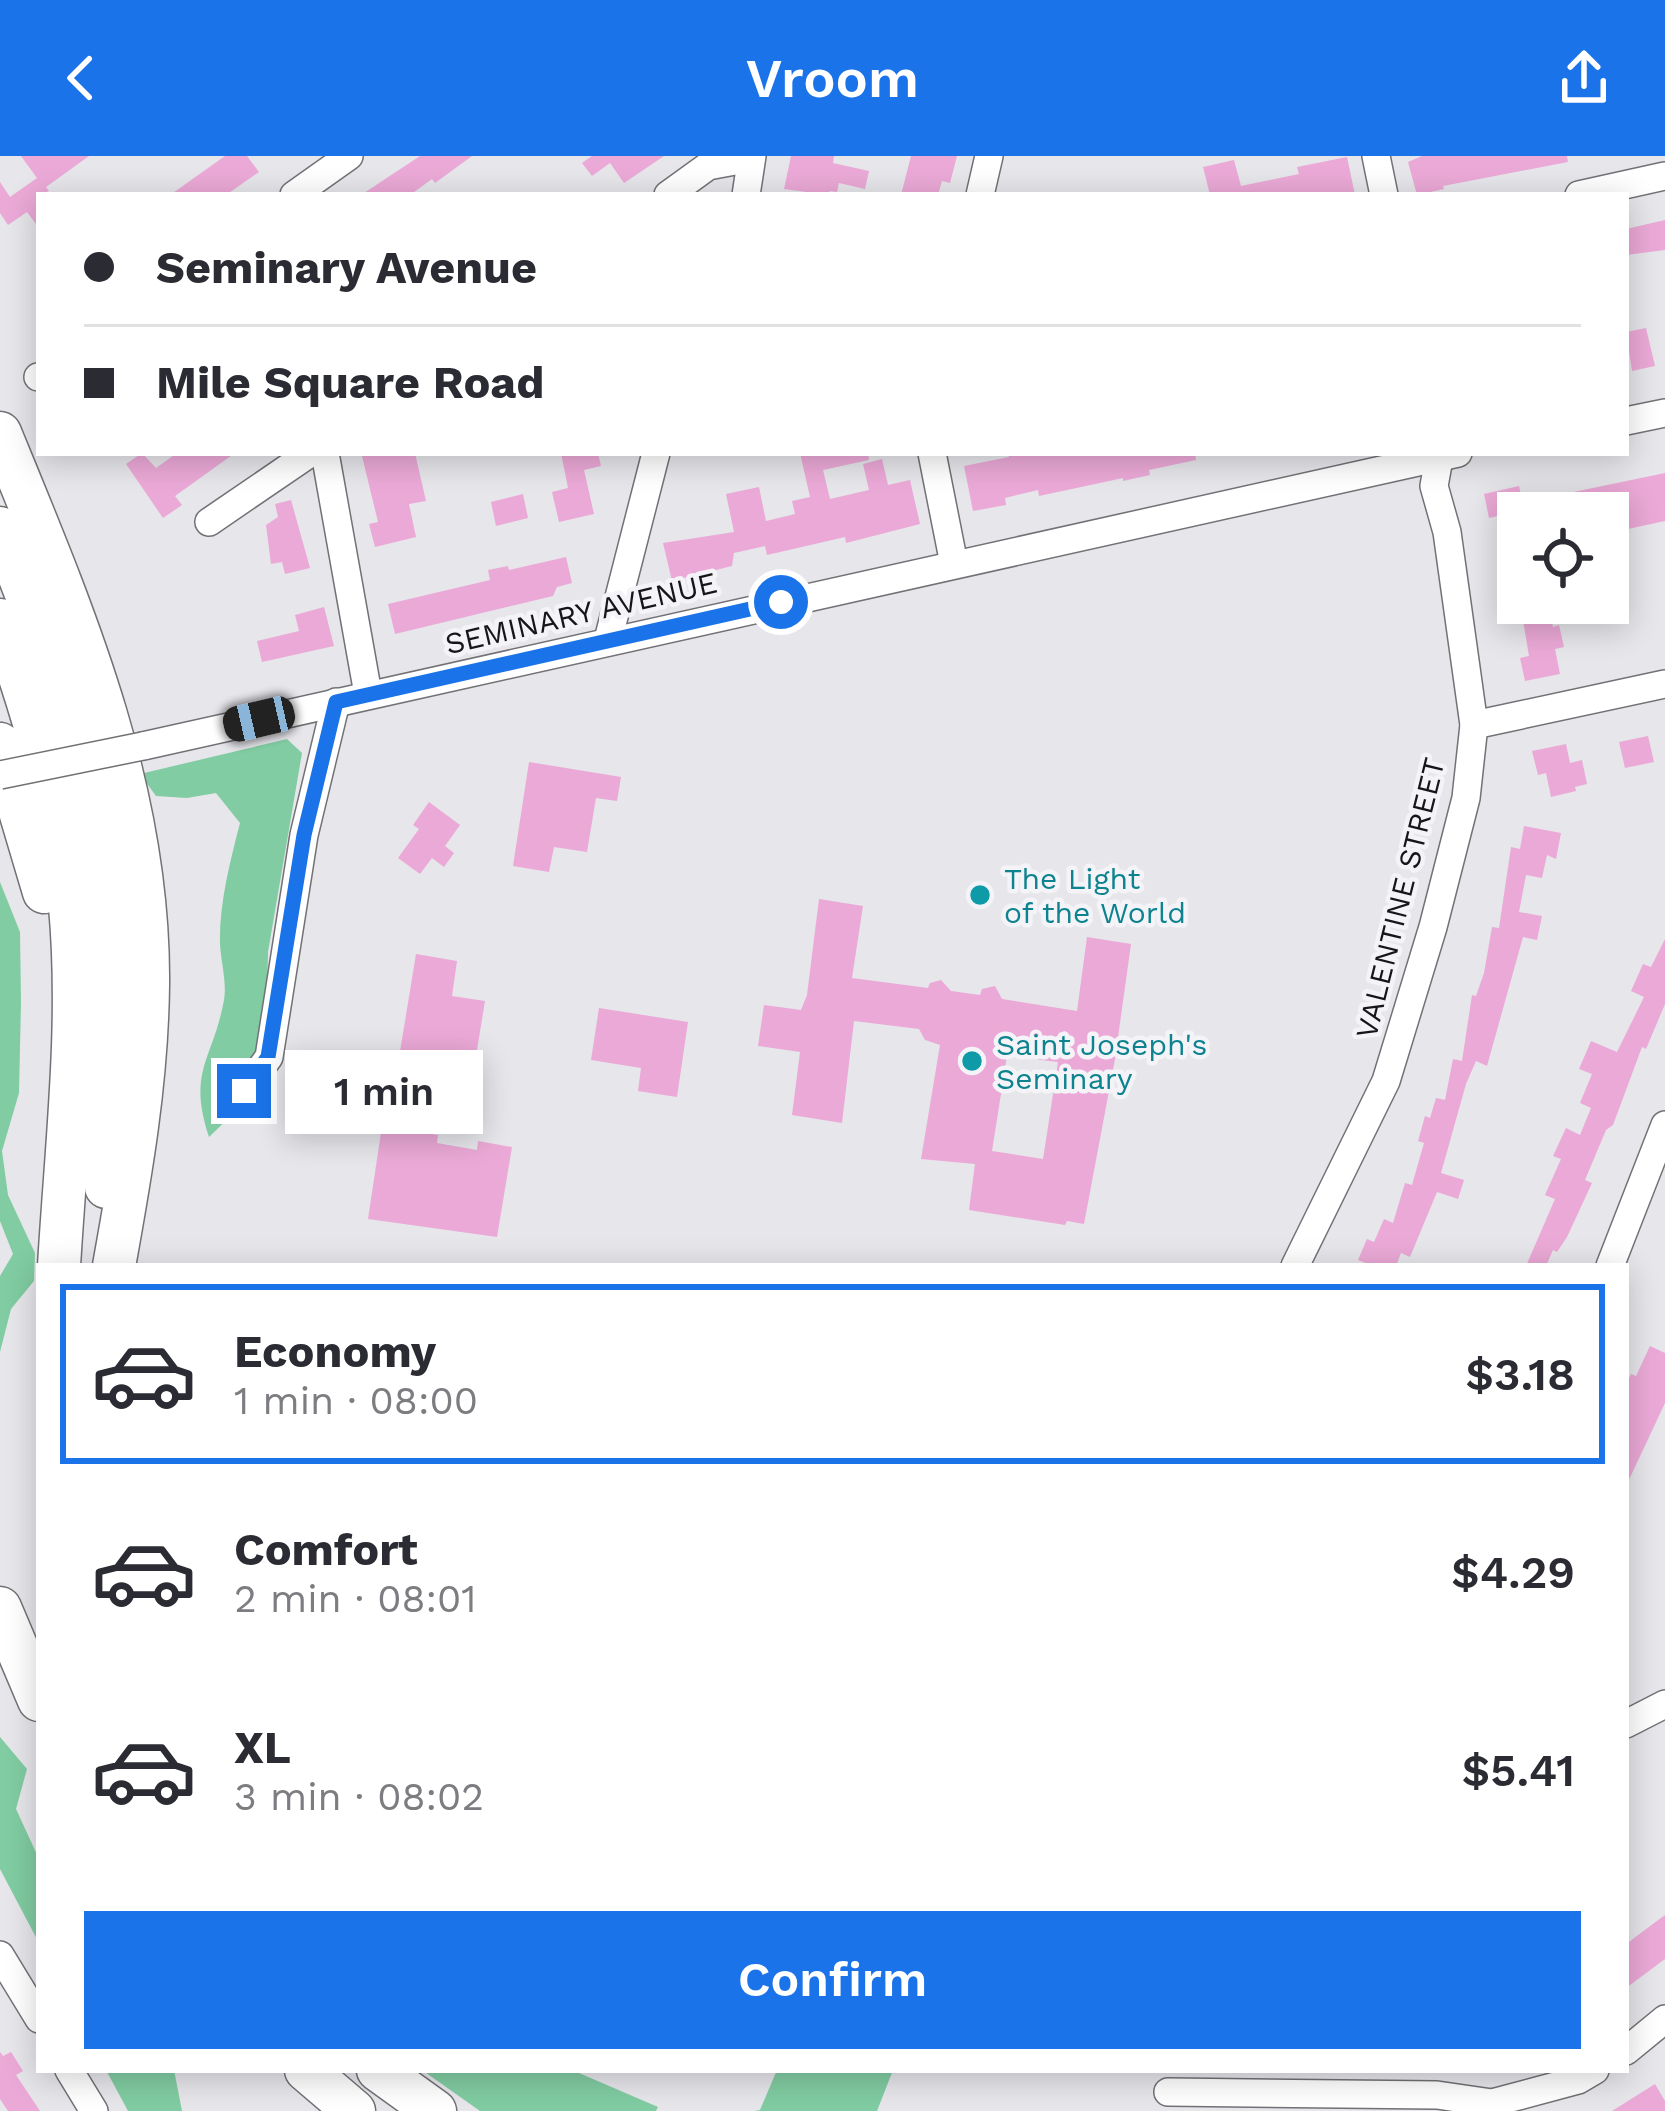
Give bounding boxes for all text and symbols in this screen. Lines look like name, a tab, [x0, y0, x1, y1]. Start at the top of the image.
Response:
icon: back	[48, 45, 114, 111]
icon: share	[1551, 45, 1617, 111]
text: Vroom	[746, 47, 919, 110]
text: Seminary Avenue	[156, 241, 537, 294]
text: Mile Square Road	[156, 356, 544, 409]
map controls	[1497, 492, 1629, 624]
button: locate	[1497, 492, 1629, 624]
street label: SEMINARY AVENUE	[442, 565, 720, 661]
route start	[754, 575, 808, 629]
car	[220, 693, 298, 745]
street label: VALENTINE STREET	[1348, 754, 1452, 1042]
place label: The Light of the World	[1004, 861, 1186, 930]
marker: The Light of the World	[967, 882, 993, 908]
place label: Saint Joseph's Seminary	[996, 1027, 1207, 1096]
marker: Saint Joseph's Seminary	[959, 1048, 985, 1074]
callout: 1 min	[286, 1049, 484, 1133]
route end	[217, 1064, 271, 1118]
text: 1 min	[334, 1069, 434, 1114]
icon: car	[90, 1320, 198, 1428]
text: Economy	[234, 1325, 436, 1378]
text: $3.18	[1465, 1348, 1575, 1401]
text: 1 min · 08:00	[234, 1378, 478, 1423]
icon: car	[90, 1518, 198, 1626]
text: Comfort	[234, 1523, 418, 1576]
text: $4.29	[1451, 1546, 1575, 1599]
text: 2 min · 08:01	[234, 1576, 476, 1621]
icon: car	[90, 1716, 198, 1824]
text: XL	[234, 1721, 291, 1774]
text: $5.41	[1462, 1744, 1575, 1797]
text: 3 min · 08:02	[234, 1774, 484, 1819]
button: Confirm	[84, 1911, 1581, 2049]

